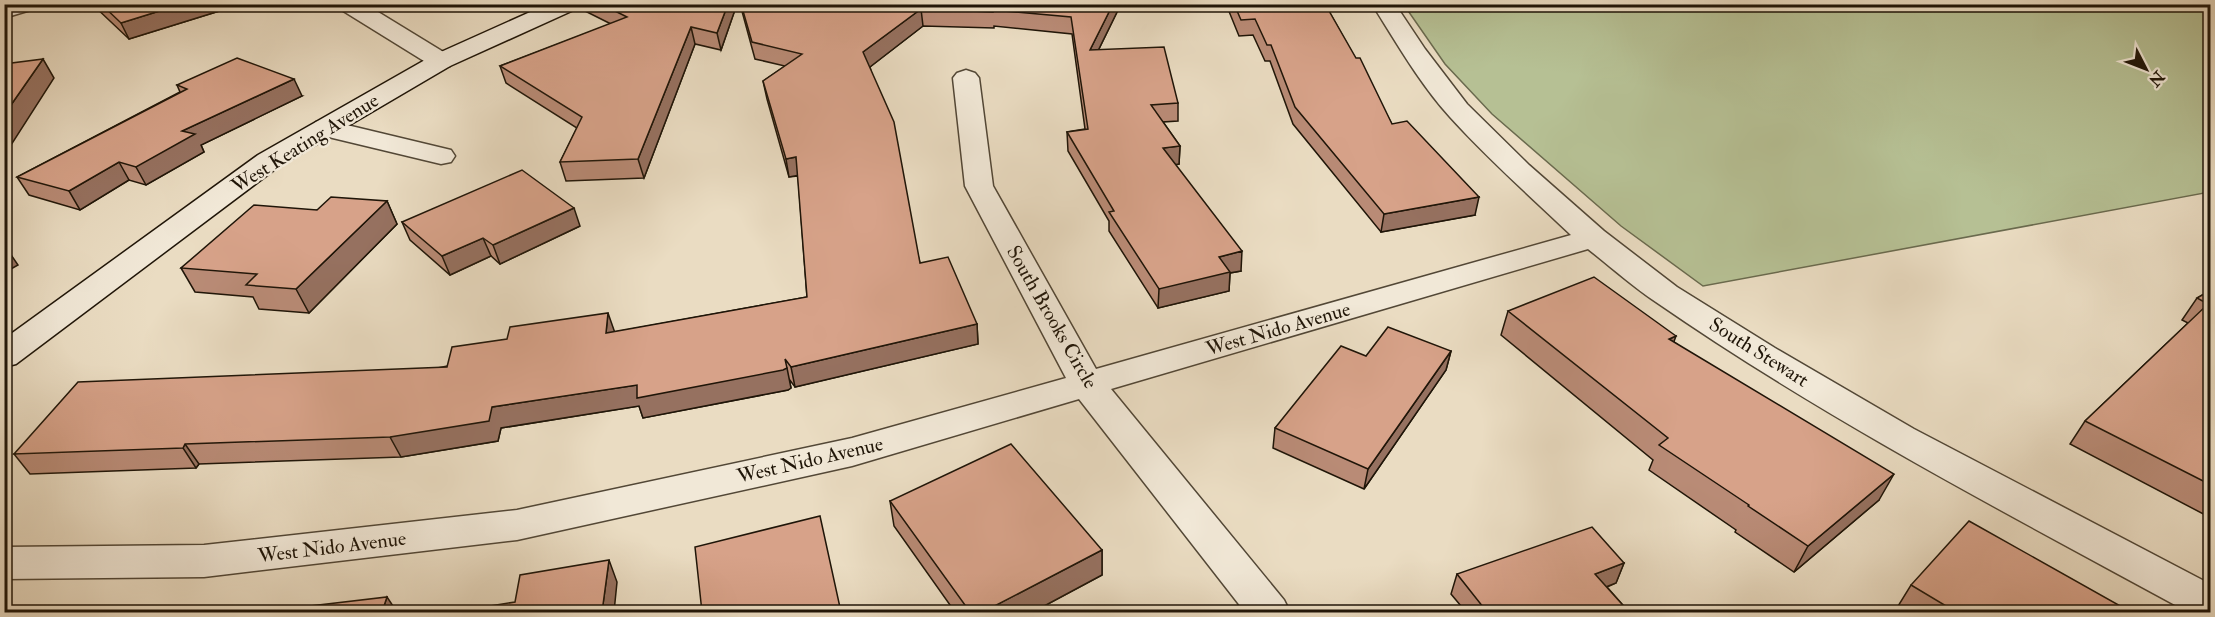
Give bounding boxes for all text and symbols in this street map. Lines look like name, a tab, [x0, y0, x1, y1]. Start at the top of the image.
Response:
north arrow	[2116, 39, 2176, 99]
text: N	[2144, 66, 2169, 91]
street label: West Keating Avenue	[226, 88, 383, 199]
street label: South Brooks Circle	[1001, 241, 1103, 393]
street label: West Nido Avenue	[1202, 296, 1353, 362]
street label: South Stewart	[1705, 312, 1814, 393]
street label: West Nido Avenue	[734, 431, 885, 489]
street label: West Nido Avenue	[256, 526, 407, 569]

